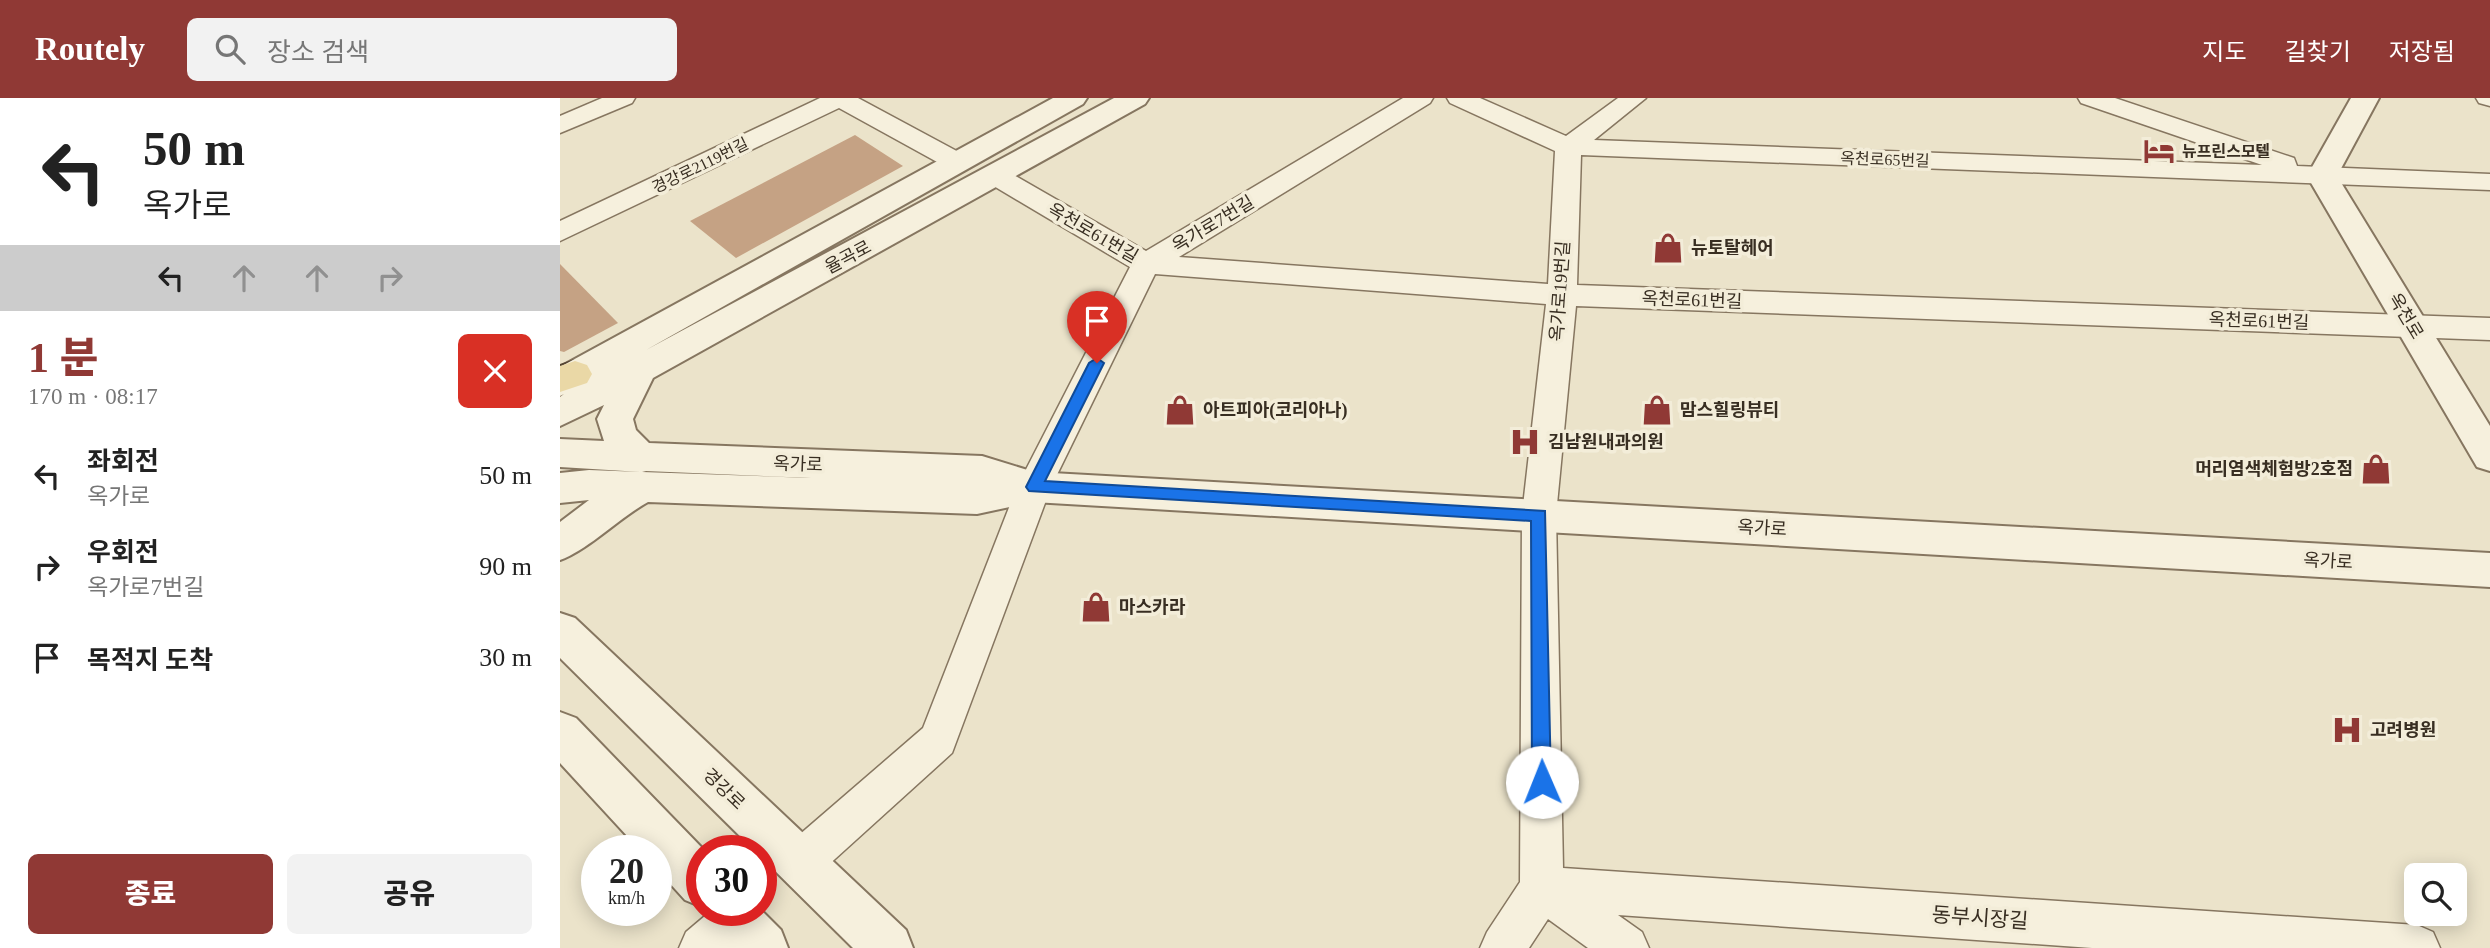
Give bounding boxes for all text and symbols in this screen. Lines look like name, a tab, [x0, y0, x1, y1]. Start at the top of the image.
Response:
search box	[187, 18, 677, 81]
icon: search	[211, 30, 249, 68]
text: Routely	[35, 31, 145, 67]
text: 장소 검색	[267, 38, 369, 67]
text: 지도	[2202, 39, 2247, 65]
text: 길찾기	[2285, 39, 2351, 65]
text: 저장됨	[2389, 39, 2455, 65]
text: 50 m	[143, 121, 245, 176]
icon: left	[28, 126, 119, 217]
hotel icon: 뉴프린스모텔	[2142, 134, 2176, 168]
street label: 경강로2119번길	[649, 135, 751, 196]
place label: 뉴프린스모텔	[2182, 143, 2270, 160]
street label: 옥천로65번길	[1840, 149, 1930, 170]
text: 옥가로	[143, 187, 231, 223]
street label: 옥가로7번길	[1169, 192, 1257, 256]
street label: 옥천로61번길	[1044, 199, 1142, 267]
shop icon: 뉴토탈헤어	[1651, 231, 1685, 265]
street label: 율곡로	[821, 237, 875, 277]
place label: 뉴토탈헤어	[1691, 238, 1774, 258]
street label: 옥가로19번길	[1547, 240, 1573, 342]
icon: left	[152, 259, 190, 297]
icon: ahead	[225, 259, 263, 297]
icon: ahead	[298, 259, 336, 297]
icon: right	[371, 259, 409, 297]
street label: 옥천로61번길	[1641, 288, 1743, 312]
street label: 옥천로	[2385, 290, 2427, 342]
pin	[1067, 291, 1127, 363]
icon: arrive	[1078, 302, 1116, 340]
street label: 옥천로61번길	[2208, 309, 2310, 333]
button: close	[458, 334, 532, 408]
text: 1 분	[28, 335, 98, 381]
text: 170 m · 08:17	[28, 384, 158, 409]
shop icon: 아트피아(코리아나)	[1163, 393, 1197, 427]
shop icon: 맘스힐링뷰티	[1640, 393, 1674, 427]
place label: 아트피아(코리아나)	[1203, 400, 1347, 421]
place label: 맘스힐링뷰티	[1680, 400, 1779, 420]
hospital icon: 김남원내과의원	[1508, 425, 1542, 459]
place label: 김남원내과의원	[1548, 432, 1664, 452]
text: 좌회전	[87, 447, 159, 476]
shop icon: 머리염색체험방2호점	[2359, 452, 2393, 486]
street label: 옥가로	[773, 453, 823, 475]
icon: left	[28, 457, 66, 495]
place label: 머리염색체험방2호점	[2195, 459, 2353, 479]
text: 50 m	[479, 461, 532, 490]
text: 옥가로	[87, 484, 150, 509]
street label: 옥가로	[1737, 517, 1787, 539]
text: 우회전	[87, 538, 159, 567]
icon: right	[28, 548, 66, 586]
street label: 옥가로	[2303, 550, 2353, 572]
text: 90 m	[479, 552, 532, 581]
text: 옥가로7번길	[87, 575, 204, 600]
shop icon: 마스카라	[1079, 590, 1113, 624]
place label: 마스카라	[1119, 597, 1186, 617]
icon: arrive	[28, 639, 66, 677]
text: 30 m	[479, 643, 532, 672]
text: 목적지 도착	[87, 646, 213, 675]
hospital icon: 고려병원	[2330, 713, 2364, 747]
place label: 고려병원	[2370, 720, 2436, 740]
position arrow	[1505, 745, 1579, 819]
street label: 경강로	[699, 765, 749, 813]
speed limit sign: 30	[686, 835, 777, 926]
text: 20	[609, 852, 644, 891]
button: 종료	[28, 854, 273, 934]
button: 공유	[287, 854, 532, 934]
map controls	[2404, 863, 2467, 926]
button: search	[2404, 863, 2467, 926]
text: km/h	[608, 888, 645, 908]
street label: 동부시장길	[1931, 903, 2029, 933]

